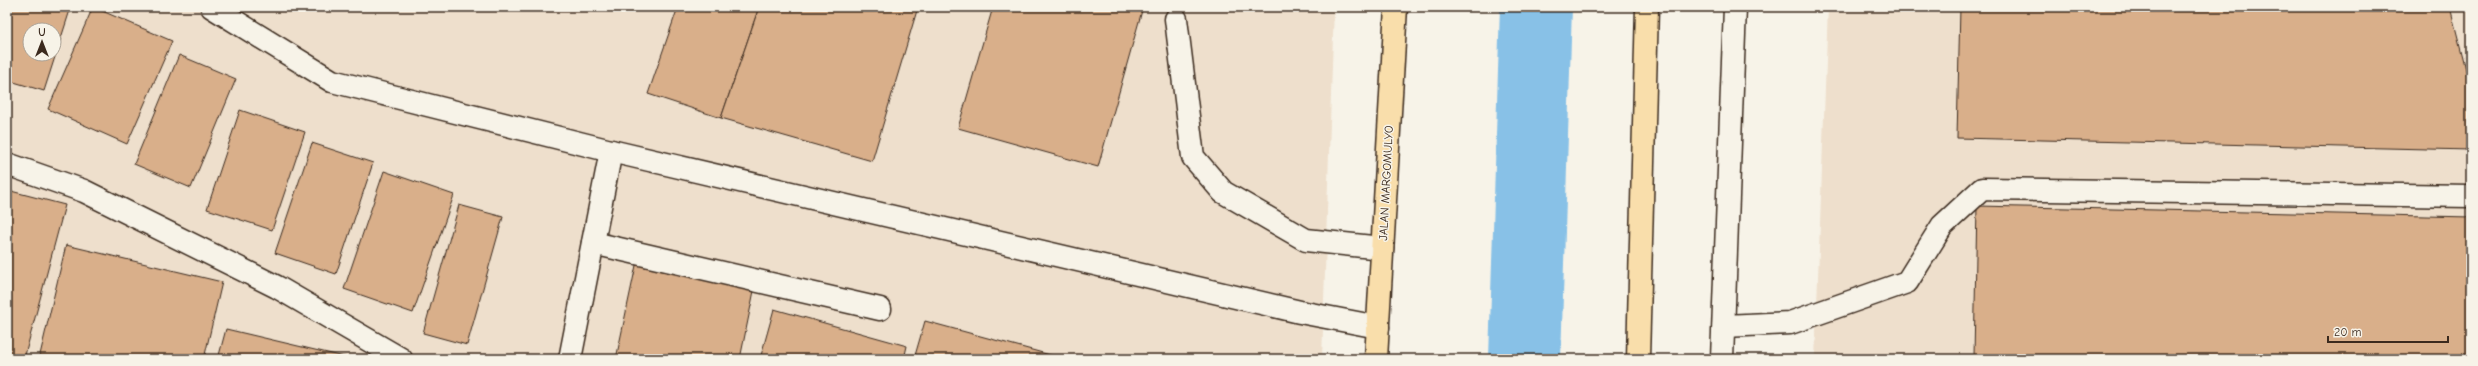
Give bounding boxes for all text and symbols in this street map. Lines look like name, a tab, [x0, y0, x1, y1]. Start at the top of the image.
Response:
north arrow	[22, 22, 62, 62]
text: U	[38, 26, 46, 39]
street label: JALAN MARGOMULYO	[1376, 125, 1396, 241]
scale bar	[2328, 318, 2448, 344]
text: 20 m	[2334, 325, 2362, 339]

